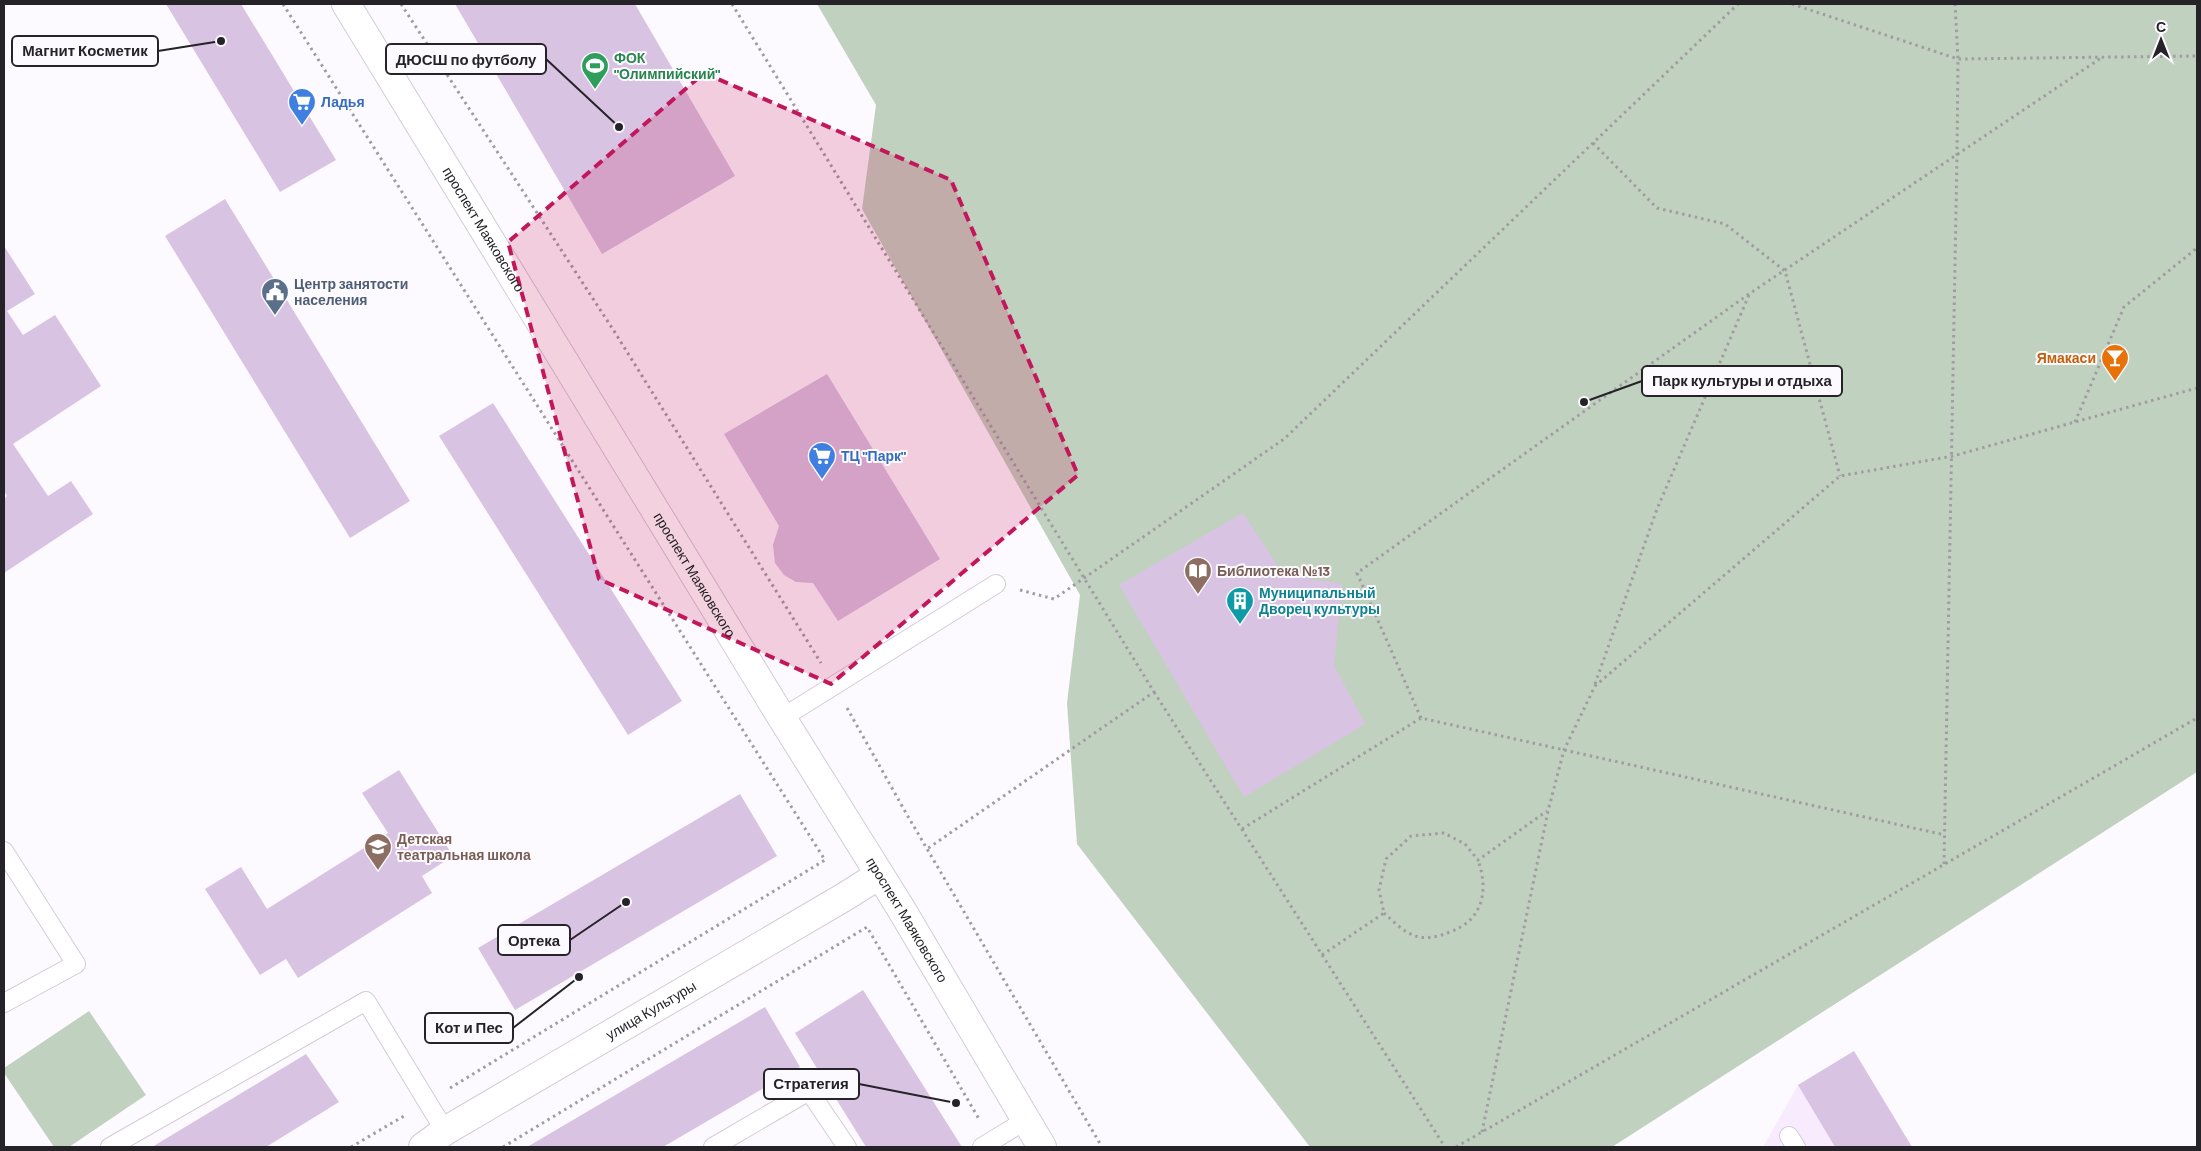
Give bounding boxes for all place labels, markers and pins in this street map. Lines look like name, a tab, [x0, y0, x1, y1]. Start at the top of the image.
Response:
callout: Магнит Косметик	[12, 36, 158, 66]
callout: ДЮСШ по футболу	[386, 44, 546, 74]
place label: ФОК "Олимпийский"	[614, 49, 720, 82]
sports icon: ФОК "Олимпийский"	[580, 51, 610, 90]
supermarket icon: Ладья	[287, 87, 317, 126]
place label: Ладья	[321, 93, 365, 110]
place label: Центр занятости населения	[294, 275, 408, 308]
public building icon: Центр занятости населения	[260, 277, 290, 316]
bar icon: Ямакаси	[2100, 343, 2130, 382]
place label: Ямакаси	[2037, 349, 2096, 366]
callout: Парк культуры и отдыха	[1642, 366, 1842, 396]
supermarket icon: ТЦ "Парк"	[807, 441, 837, 480]
place label: ТЦ "Парк"	[841, 447, 906, 464]
library icon: Библиотека №13	[1183, 556, 1213, 595]
place label: Библиотека №13	[1217, 562, 1330, 579]
place label: Муниципальный Дворец культуры	[1259, 584, 1380, 617]
building icon: Муниципальный Дворец культуры	[1225, 586, 1255, 625]
place label: Детская театральная школа	[397, 830, 531, 863]
school or university icon: Детская театральная школа	[363, 832, 393, 871]
callout: Ортека	[498, 925, 570, 955]
callout: Кот и Пес	[425, 1013, 513, 1043]
callout: Стратегия	[764, 1069, 859, 1099]

